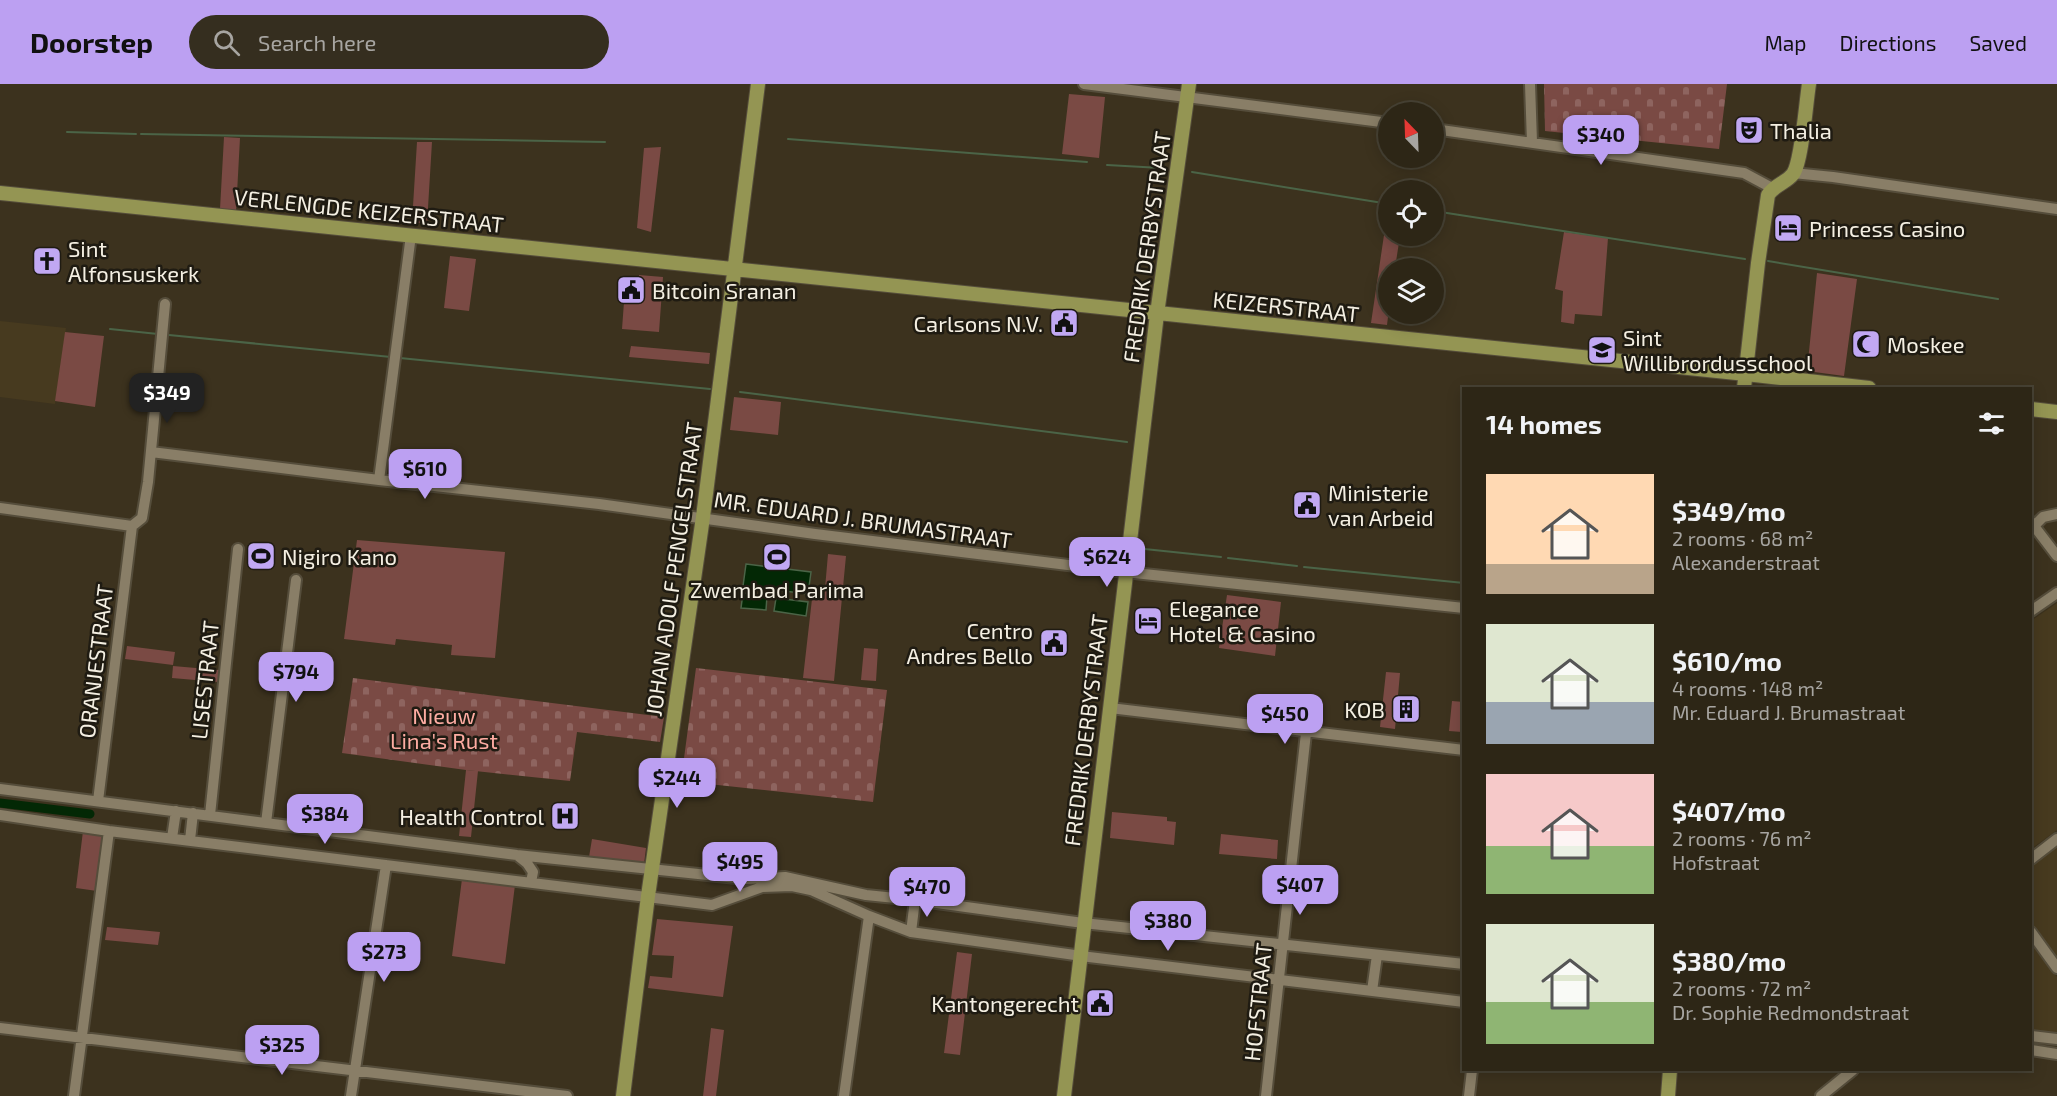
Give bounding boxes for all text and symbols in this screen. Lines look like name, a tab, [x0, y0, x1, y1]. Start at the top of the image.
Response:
search box	[189, 15, 609, 69]
text: Doorstep	[30, 25, 153, 59]
icon: search	[210, 26, 243, 59]
text: Search here	[258, 29, 376, 55]
text: Map	[1764, 30, 1807, 55]
text: Directions	[1840, 30, 1936, 55]
text: Saved	[1969, 30, 2027, 55]
north arrow	[1378, 102, 1444, 168]
map controls	[1378, 102, 1444, 324]
theatre icon: Thalia	[1733, 114, 1765, 146]
pin: $340	[1565, 115, 1637, 166]
place label: Thalia	[1770, 117, 1832, 143]
text: $340	[1577, 122, 1625, 146]
street label: FREDRIK DERBYSTRAAT	[1117, 129, 1175, 364]
button: locate	[1378, 180, 1444, 246]
street label: VERLENGDE KEIZERSTRAAT	[233, 183, 505, 237]
hotel icon: Princess Casino	[1772, 212, 1804, 244]
place label: Princess Casino	[1809, 215, 1965, 241]
place label: Sint Alfonsuskerk	[68, 235, 199, 286]
church icon: Sint Alfonsuskerk	[31, 245, 63, 277]
button: layers	[1378, 258, 1444, 324]
public building icon: Bitcoin Sranan	[615, 274, 647, 306]
place label: Bitcoin Sranan	[652, 277, 797, 303]
street label: KEIZERSTRAAT	[1212, 285, 1361, 327]
public building icon: Carlsons N.V.	[1048, 307, 1080, 339]
place label: Carlsons N.V.	[914, 310, 1043, 336]
place label: Sint Willibrordusschool	[1623, 324, 1813, 375]
mosque icon: Moskee	[1850, 328, 1882, 360]
place label: Moskee	[1887, 331, 1964, 357]
school or university icon: Sint Willibrordusschool	[1586, 334, 1618, 366]
pin: $349	[131, 373, 203, 424]
text: $349	[143, 380, 191, 404]
icon: filters	[1975, 407, 2008, 440]
text: 14 homes	[1486, 408, 1602, 439]
street label: JOHAN ADOLF PENGELSTRAAT	[639, 420, 707, 718]
pin: $610	[389, 449, 461, 500]
text: $610	[403, 456, 447, 480]
place label: Ministerie van Arbeid	[1328, 479, 1434, 530]
street label: MR. EDUARD J. BRUMASTRAAT	[712, 485, 1014, 553]
public building icon: Ministerie van Arbeid	[1291, 489, 1323, 521]
text: $349/mo	[1672, 495, 1786, 526]
icon: home	[1534, 498, 1606, 570]
text: 2 rooms · 68 m²	[1672, 526, 1813, 550]
pin: $624	[1071, 537, 1143, 588]
sports icon: Nigiro Kano	[245, 540, 277, 572]
sports icon: Zwembad Parima	[761, 541, 793, 573]
place label: Nigiro Kano	[282, 543, 397, 569]
text: $624	[1083, 544, 1131, 568]
text: Alexanderstraat	[1672, 550, 1820, 574]
place label: Zwembad Parima	[690, 576, 864, 602]
street label: ORANJESTRAAT	[73, 582, 117, 739]
place label: Elegance Hotel & Casino	[1169, 595, 1316, 646]
hotel icon: Elegance Hotel & Casino	[1132, 605, 1164, 637]
street label: FREDRIK DERBYSTRAAT	[1058, 612, 1112, 847]
place label: Centro Andres Bello	[906, 617, 1033, 668]
street label: LISESTRAAT	[185, 619, 223, 741]
public building icon: Centro Andres Bello	[1038, 627, 1070, 659]
text: $610/mo	[1672, 645, 1782, 676]
icon: home	[1534, 648, 1606, 720]
pin: $794	[260, 652, 332, 703]
text: $794	[273, 659, 319, 683]
text: 4 rooms · 148 m²	[1672, 676, 1823, 700]
building icon: KOB	[1390, 693, 1422, 725]
pin: $450	[1249, 694, 1321, 745]
place label: KOB	[1344, 696, 1385, 722]
text: Mr. Eduard J. Brumastraat	[1672, 700, 1905, 724]
text: $450	[1261, 701, 1309, 725]
park label: Nieuw Lina's Rust	[390, 702, 498, 753]
pin: $244	[641, 758, 713, 809]
text: $244	[653, 765, 701, 789]
pin: $384	[289, 794, 361, 845]
text: $407/mo	[1672, 795, 1786, 826]
icon: home	[1534, 798, 1606, 870]
hospital icon: Health Control	[549, 800, 581, 832]
text: $384	[301, 801, 349, 825]
place label: Health Control	[399, 803, 544, 829]
text: 2 rooms · 76 m²	[1672, 826, 1811, 850]
pin: $495	[704, 842, 776, 893]
text: $495	[716, 849, 764, 873]
text: Hofstraat	[1672, 850, 1760, 874]
pin: $407	[1264, 865, 1336, 916]
pin: $470	[891, 867, 963, 918]
text: $407	[1276, 872, 1324, 896]
text: $470	[903, 874, 951, 898]
pin: $380	[1132, 901, 1204, 952]
text: $380	[1144, 908, 1192, 932]
pin: $273	[348, 932, 420, 983]
text: $273	[361, 939, 407, 963]
street label: HOFSTRAAT	[1238, 941, 1276, 1062]
text: $380/mo	[1672, 945, 1786, 976]
icon: home	[1534, 948, 1606, 1020]
text: 2 rooms · 72 m²	[1672, 976, 1811, 1000]
public building icon: Kantongerecht	[1084, 987, 1116, 1019]
place label: Kantongerecht	[931, 990, 1079, 1016]
text: Dr. Sophie Redmondstraat	[1672, 1000, 1909, 1024]
pin: $325	[246, 1025, 318, 1076]
text: $325	[259, 1032, 305, 1056]

